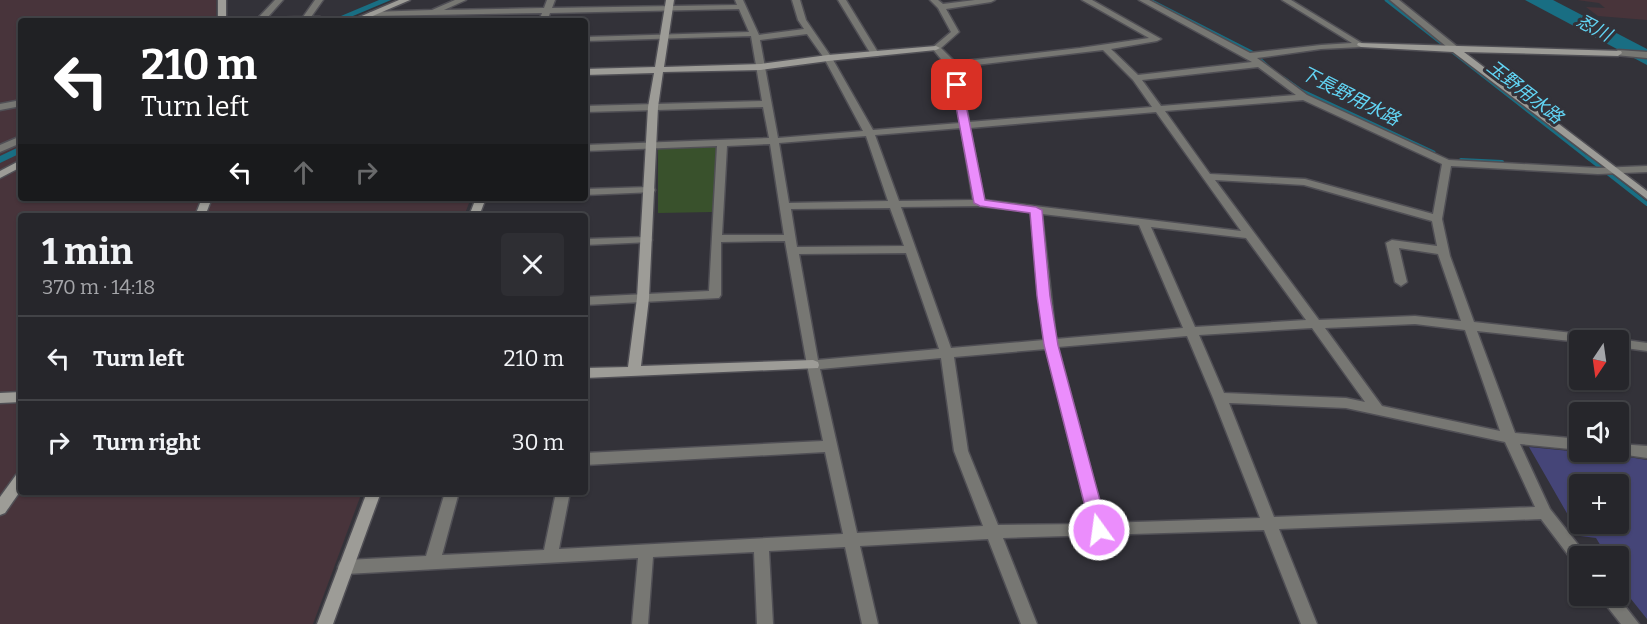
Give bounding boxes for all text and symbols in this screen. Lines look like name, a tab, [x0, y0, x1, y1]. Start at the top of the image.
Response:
water label: 忍川	[1573, 10, 1617, 47]
text: 210 m	[141, 40, 257, 90]
icon: left	[42, 42, 120, 120]
water label: 玉野用水路	[1483, 56, 1569, 130]
pin	[931, 59, 982, 110]
water label: 下長野用水路	[1297, 62, 1405, 131]
icon: arrive	[940, 68, 973, 101]
text: Turn left	[141, 91, 249, 123]
icon: left	[224, 156, 257, 189]
icon: ahead	[287, 156, 320, 189]
icon: right	[350, 156, 383, 189]
text: 1 min	[42, 230, 133, 274]
button: close	[501, 233, 564, 296]
text: 370 m · 14:18	[42, 275, 155, 299]
north arrow	[1569, 330, 1629, 390]
map controls	[1569, 330, 1629, 606]
icon: left	[42, 342, 75, 375]
text: Turn left	[93, 345, 185, 372]
text: 210 m	[504, 345, 564, 372]
button: sound	[1569, 402, 1629, 462]
icon: right	[42, 426, 75, 459]
text: Turn right	[93, 429, 201, 456]
text: 30 m	[512, 429, 564, 456]
button: +	[1569, 474, 1629, 534]
position arrow	[1067, 498, 1131, 562]
button: −	[1569, 546, 1629, 606]

